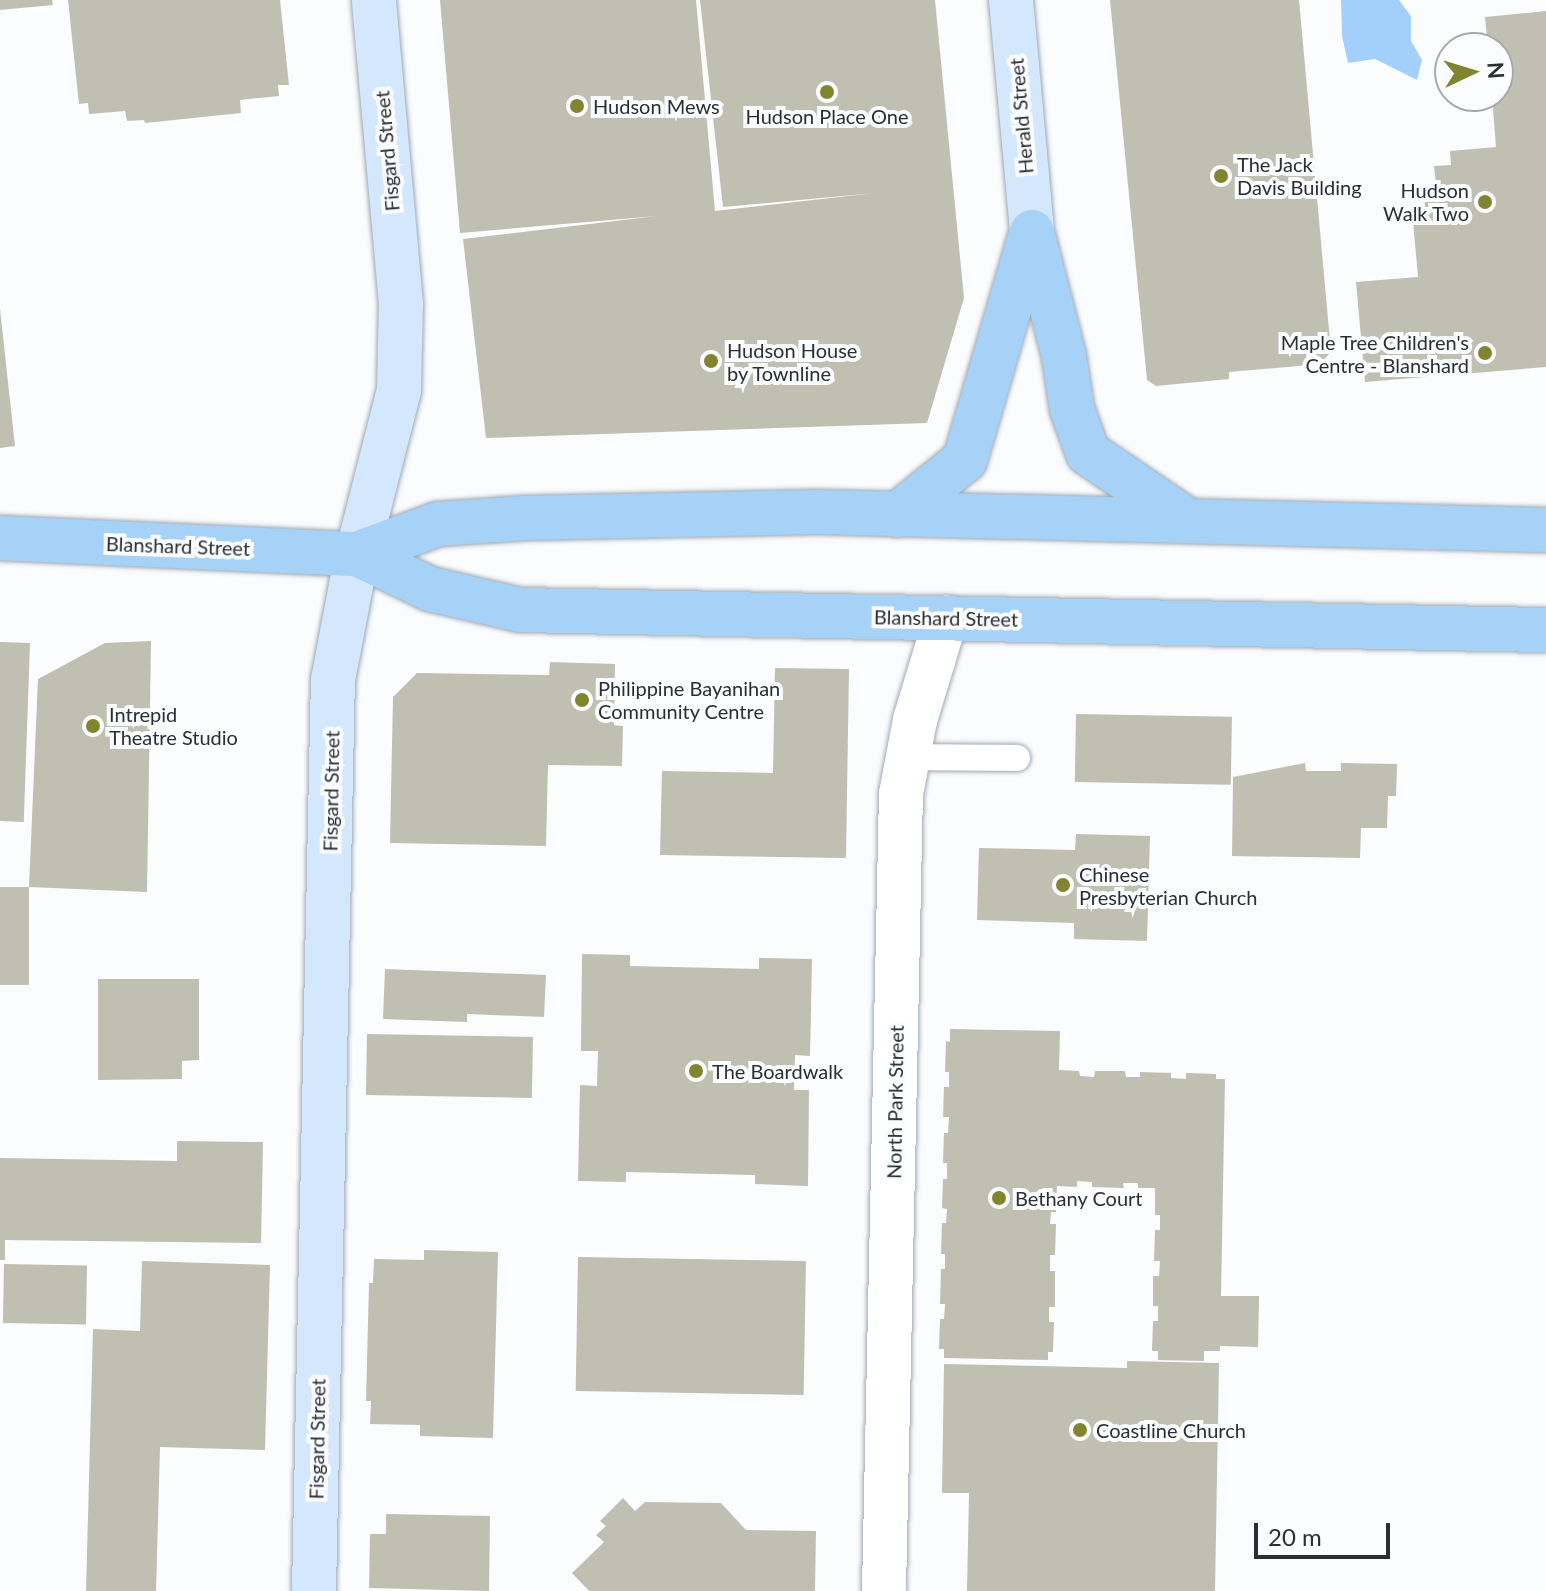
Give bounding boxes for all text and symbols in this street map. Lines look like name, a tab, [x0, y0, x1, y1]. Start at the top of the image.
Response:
north arrow	[1434, 32, 1514, 112]
street label: Herald Street	[1004, 57, 1038, 175]
text: N	[1482, 61, 1511, 80]
marker: Hudson Place One	[818, 83, 836, 101]
street label: Fisgard Street	[370, 90, 404, 212]
place label: Hudson Mews	[593, 94, 720, 118]
marker: Hudson Mews	[568, 97, 586, 115]
place label: Hudson Place One	[746, 104, 908, 128]
place label: The Jack Davis Building	[1237, 152, 1362, 199]
marker: The Jack Davis Building	[1212, 167, 1230, 185]
place label: Hudson Walk Two	[1383, 178, 1469, 225]
marker: Hudson Walk Two	[1476, 193, 1494, 211]
place label: Maple Tree Children's Centre - Blanshard	[1280, 330, 1469, 377]
place label: Hudson House by Townline	[727, 338, 857, 385]
marker: Maple Tree Children's Centre - Blanshard	[1476, 344, 1494, 362]
marker: Hudson House by Townline	[702, 352, 720, 370]
street label: Blanshard Street	[106, 531, 250, 561]
street label: Blanshard Street	[874, 605, 1018, 631]
place label: Philippine Bayanihan Community Centre	[598, 676, 780, 723]
marker: Philippine Bayanihan Community Centre	[573, 691, 591, 709]
place label: Intrepid Theatre Studio	[109, 702, 238, 749]
marker: Intrepid Theatre Studio	[84, 717, 102, 735]
street label: Fisgard Street	[318, 730, 344, 852]
place label: Chinese Presbyterian Church	[1079, 862, 1257, 909]
marker: Chinese Presbyterian Church	[1054, 876, 1072, 894]
street label: North Park Street	[882, 1025, 908, 1179]
place label: The Boardwalk	[712, 1059, 843, 1083]
marker: The Boardwalk	[687, 1062, 705, 1080]
place label: Bethany Court	[1015, 1186, 1143, 1210]
marker: Bethany Court	[990, 1189, 1008, 1207]
street label: Fisgard Street	[304, 1378, 330, 1500]
place label: Coastline Church	[1096, 1418, 1246, 1442]
marker: Coastline Church	[1071, 1421, 1089, 1439]
scale bar	[1258, 1507, 1394, 1557]
text: 20 m	[1268, 1522, 1322, 1551]

